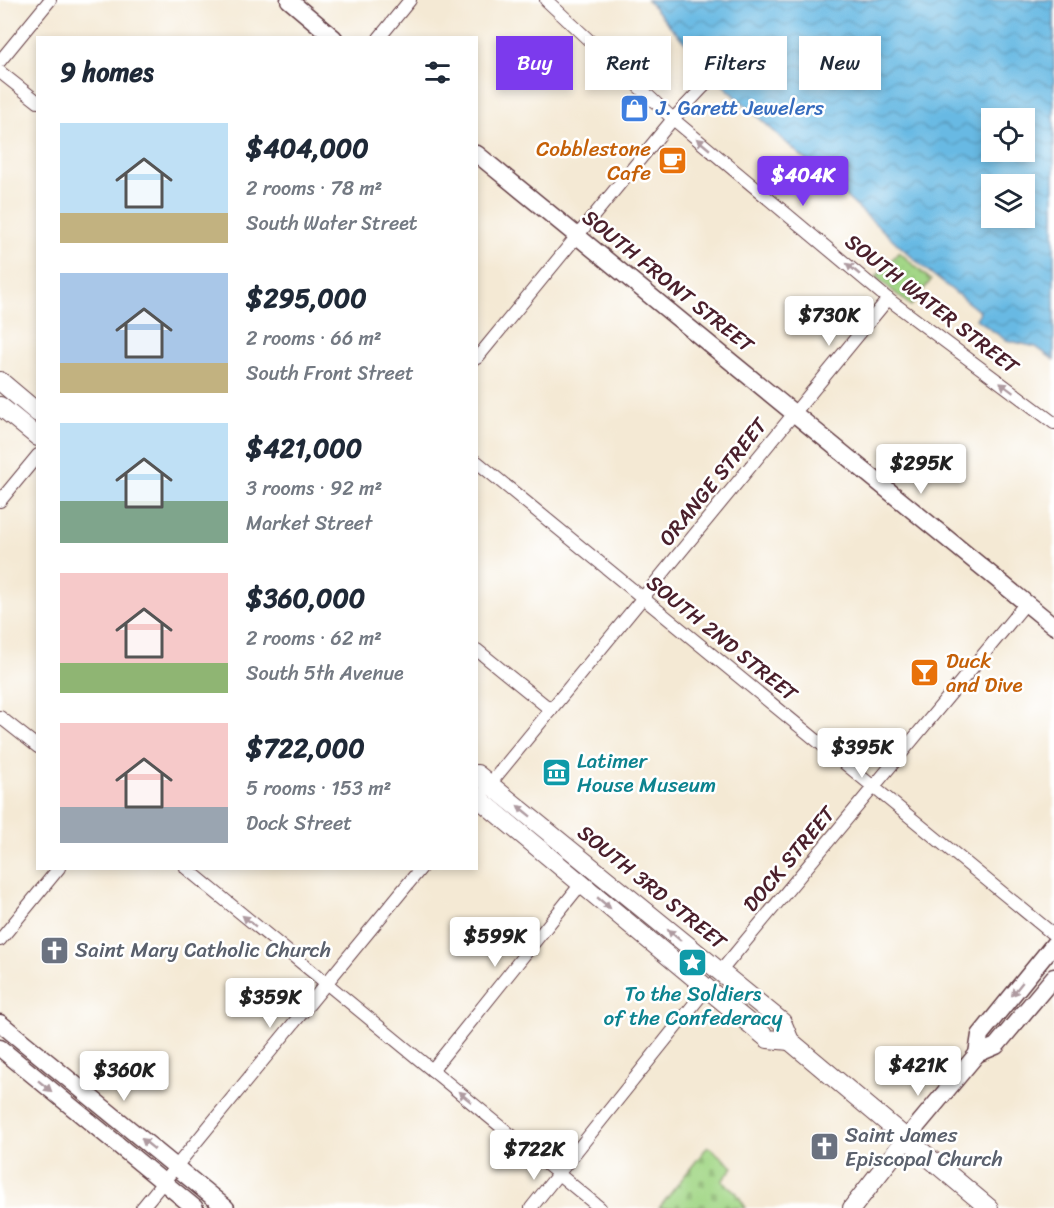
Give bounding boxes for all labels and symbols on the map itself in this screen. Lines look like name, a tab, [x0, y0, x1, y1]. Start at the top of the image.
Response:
place label: J. Garett Jewelers	[655, 89, 824, 127]
shop icon: J. Garett Jewelers	[619, 92, 651, 124]
place label: Cobblestone Cafe	[536, 130, 651, 192]
one-way arrow	[696, 138, 711, 151]
cafe icon: Cobblestone Cafe	[656, 145, 688, 177]
pin: $404K	[761, 156, 845, 207]
street label: SOUTH FRONT STREET	[573, 199, 764, 364]
street label: SOUTH WATER STREET	[836, 224, 1029, 385]
one-way arrow	[845, 262, 861, 275]
pin: $730K	[787, 296, 871, 347]
one-way arrow	[999, 381, 1015, 394]
street label: ORANGE STREET	[649, 408, 778, 555]
pin: $295K	[879, 444, 963, 495]
street label: SOUTH 2ND STREET	[638, 565, 807, 712]
place label: Duck and Dive	[946, 642, 1023, 704]
bar icon: Duck and Dive	[909, 657, 941, 689]
pin: $395K	[820, 728, 904, 779]
place label: Latimer House Museum	[577, 742, 716, 804]
museum icon: Latimer House Museum	[540, 757, 572, 789]
street label: DOCK STREET	[733, 796, 846, 921]
one-way arrow	[516, 806, 531, 818]
street label: SOUTH 3RD STREET	[569, 814, 737, 961]
one-way arrow	[596, 896, 611, 909]
one-way arrow	[242, 915, 257, 927]
pin: $599K	[453, 917, 537, 968]
one-way arrow	[667, 929, 682, 942]
place label: Saint Mary Catholic Church	[75, 931, 331, 969]
church icon: Saint Mary Catholic Church	[38, 934, 70, 966]
place icon: To the Soldiers of the Confederacy	[677, 947, 709, 979]
place label: To the Soldiers of the Confederacy	[604, 975, 783, 1037]
pin: $359K	[228, 978, 312, 1029]
one-way arrow	[1011, 981, 1024, 996]
pin: $421K	[876, 1046, 960, 1097]
pin: $360K	[82, 1051, 166, 1102]
one-way arrow	[37, 1079, 53, 1092]
one-way arrow	[457, 1091, 473, 1104]
place label: Saint James Episcopal Church	[845, 1116, 1003, 1178]
pin: $722K	[492, 1130, 576, 1181]
church icon: Saint James Episcopal Church	[808, 1131, 840, 1163]
one-way arrow	[141, 1139, 156, 1151]

